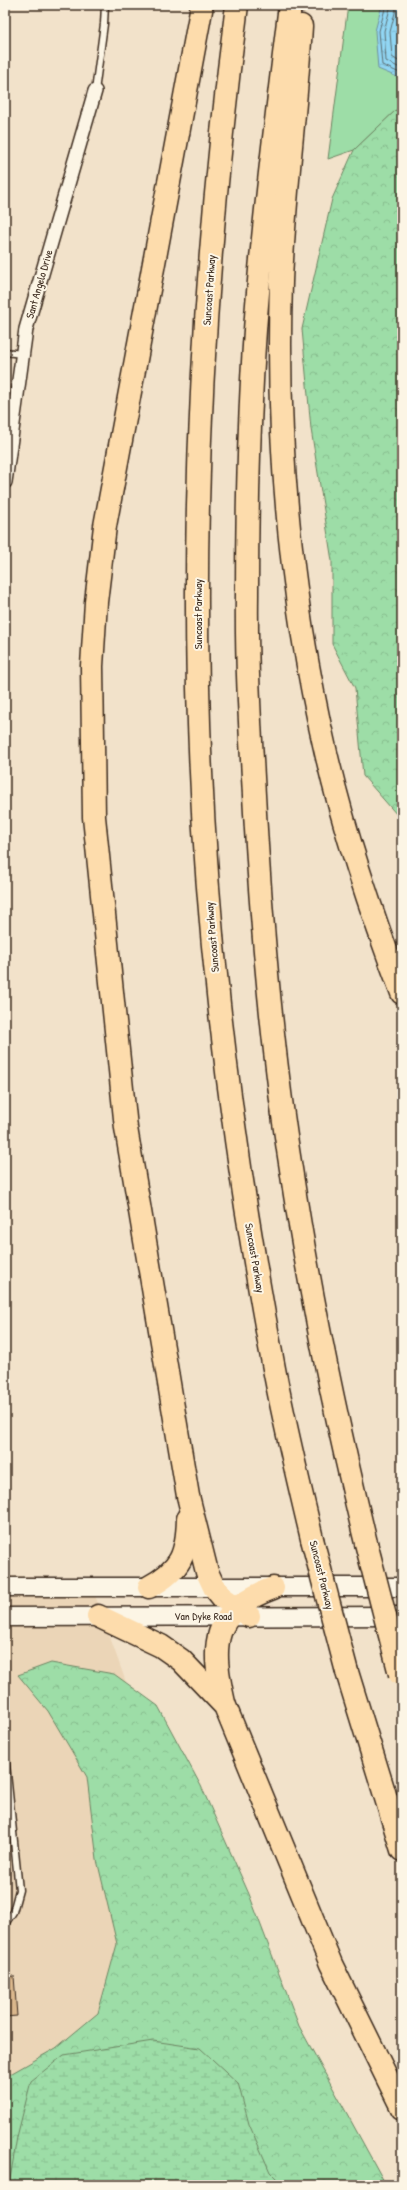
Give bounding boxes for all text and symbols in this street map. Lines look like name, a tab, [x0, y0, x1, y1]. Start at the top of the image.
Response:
street label: Sant Angelo Drive	[23, 247, 56, 320]
street label: Suncoast Parkway	[200, 254, 218, 326]
street label: Suncoast Parkway	[191, 578, 205, 649]
street label: Suncoast Parkway	[202, 901, 222, 973]
street label: Suncoast Parkway	[242, 1222, 268, 1294]
street label: Suncoast Parkway	[307, 1539, 337, 1611]
street label: Van Dyke Road	[174, 1609, 232, 1623]

